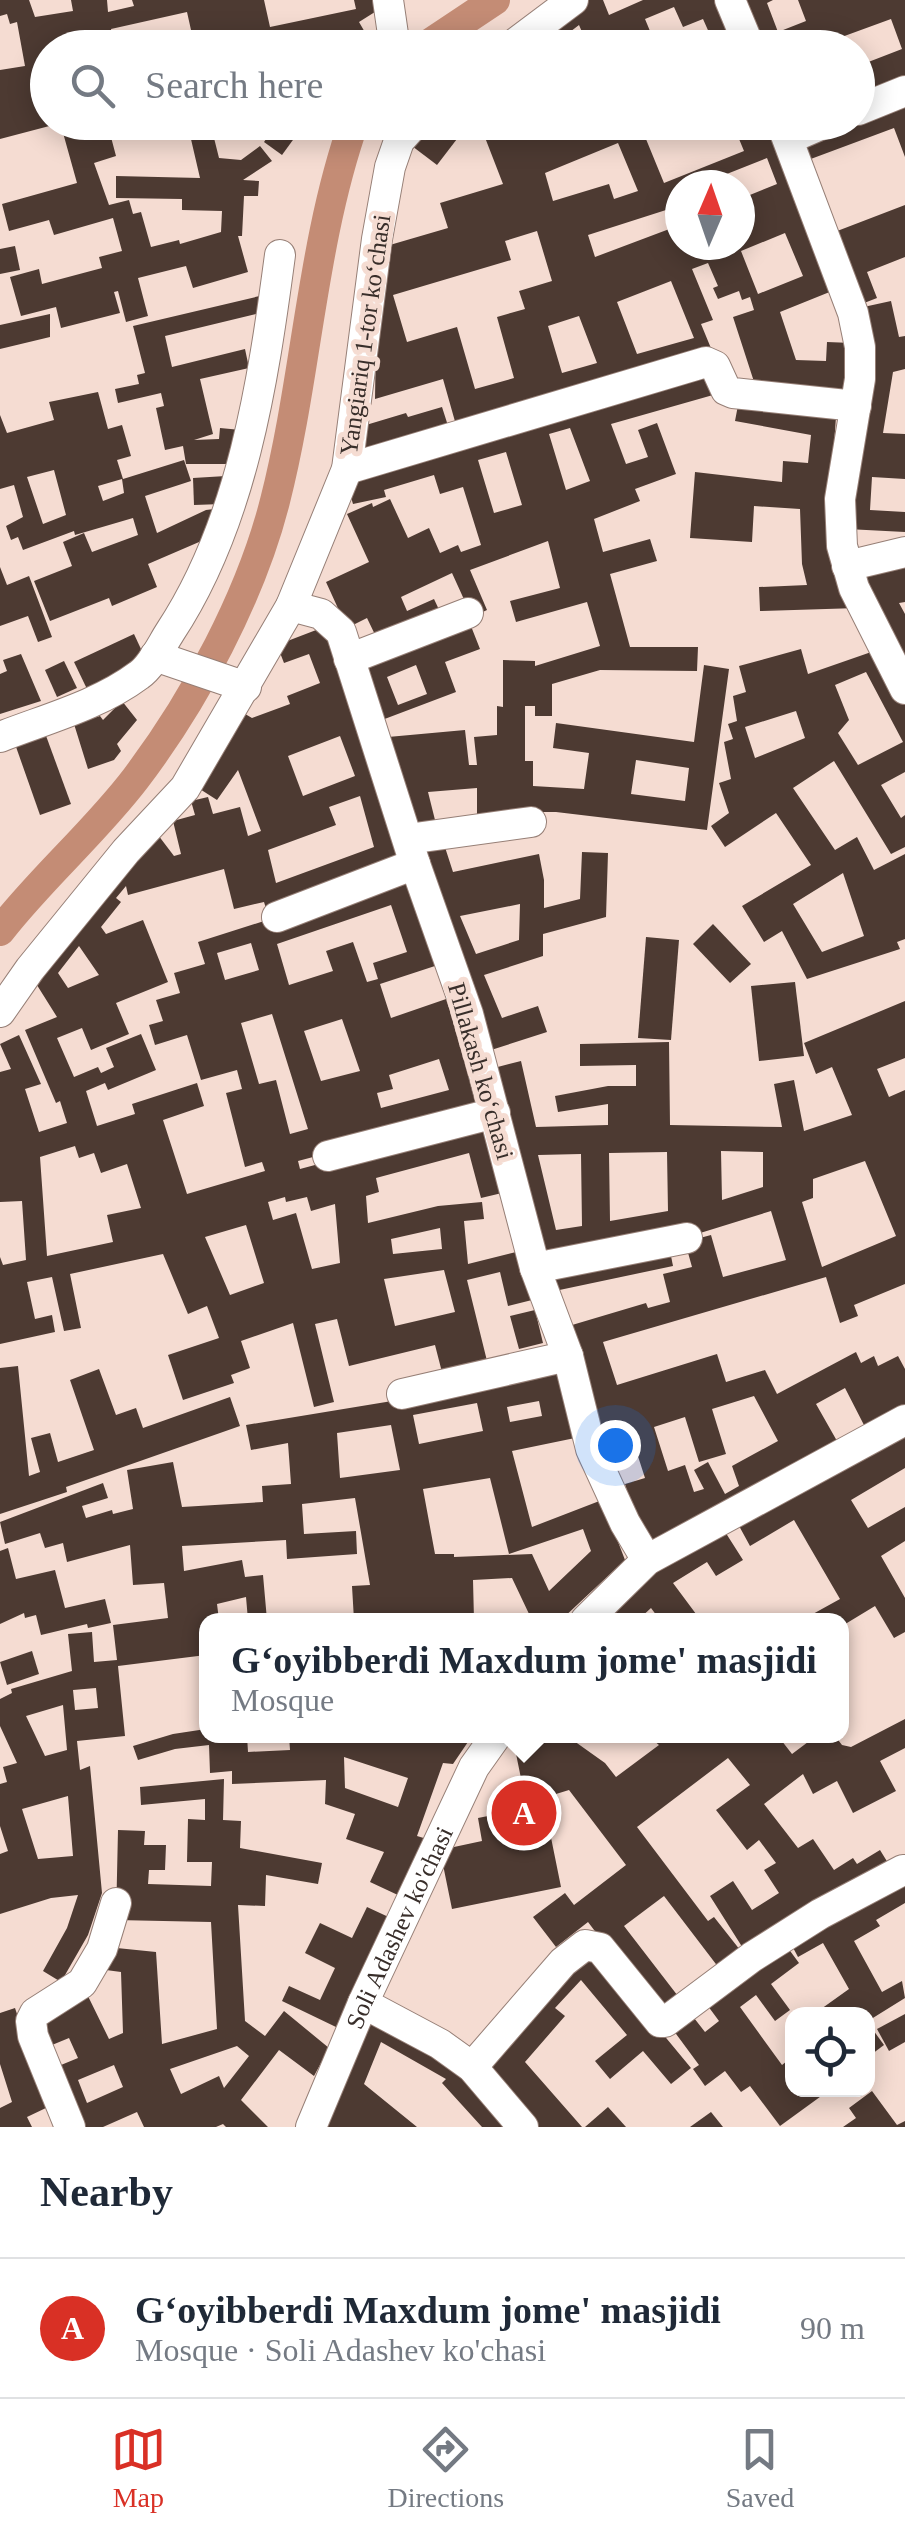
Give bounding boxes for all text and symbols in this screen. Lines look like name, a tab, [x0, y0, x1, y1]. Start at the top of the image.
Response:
search box	[30, 30, 875, 140]
icon: search	[65, 58, 120, 113]
text: Search here	[145, 64, 323, 106]
north arrow	[665, 170, 755, 260]
street label: Yangiariq 1-tor koʻchasi	[335, 213, 395, 457]
street label: Pillakash koʻchasi	[443, 980, 519, 1163]
your location	[590, 1420, 641, 1471]
popup	[199, 1613, 849, 1743]
text: Gʻoyibberdi Maxdum jome' masjidi	[231, 1639, 817, 1681]
text: Mosque	[231, 1682, 334, 1718]
pin: A	[492, 1776, 556, 1850]
street label: Soli Adashev ko'chasi	[340, 1822, 458, 2033]
map controls	[785, 2007, 875, 2097]
button: locate	[785, 2007, 875, 2097]
text: Nearby	[40, 2169, 173, 2215]
text: Gʻoyibberdi Maxdum jome' masjidi	[135, 2289, 721, 2331]
text: A	[61, 2310, 84, 2346]
text: 90 m	[800, 2310, 865, 2346]
text: Mosque · Soli Adashev ko'chasi	[135, 2332, 546, 2368]
tab: Map	[111, 2422, 166, 2514]
tab: Directions	[387, 2422, 504, 2514]
tab: Saved	[726, 2422, 794, 2514]

